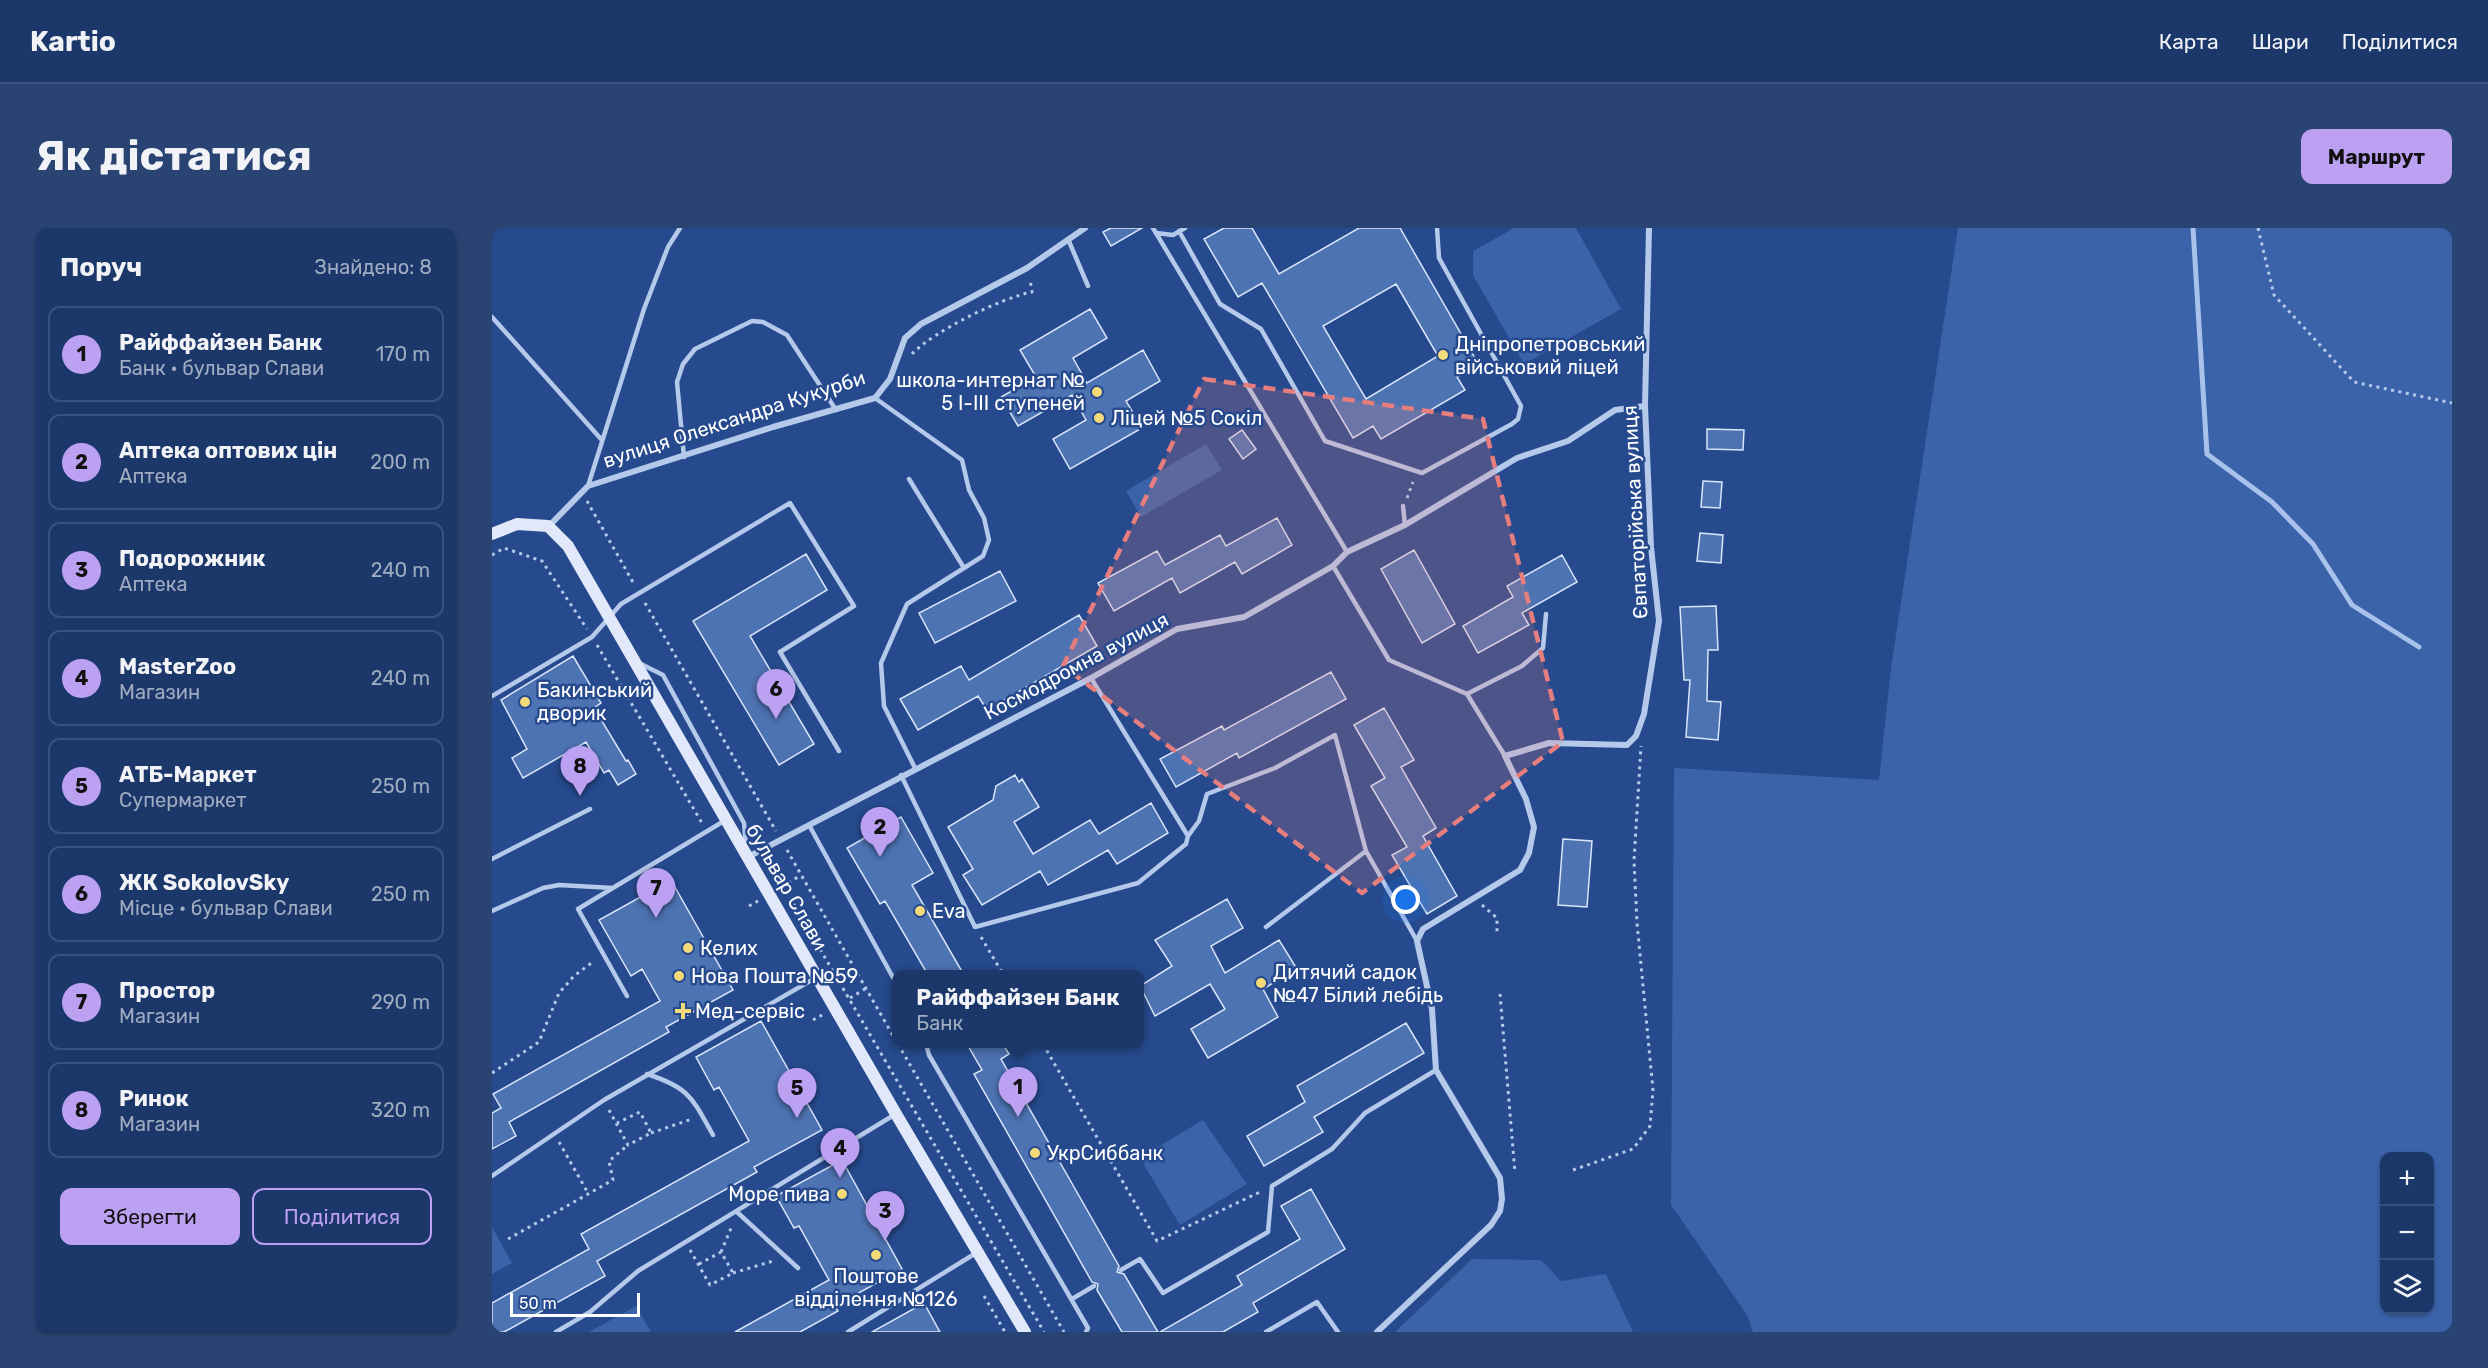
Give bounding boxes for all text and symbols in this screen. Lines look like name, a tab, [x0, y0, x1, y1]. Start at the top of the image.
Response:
text: Kartio	[30, 25, 116, 58]
text: Карта	[2159, 29, 2219, 54]
text: Шари	[2252, 29, 2309, 54]
text: Поділитися	[2342, 29, 2458, 54]
button: Маршрут	[2301, 129, 2452, 184]
text: Як дістатися	[36, 131, 312, 181]
text: Поруч	[60, 252, 142, 283]
text: Знайдено: 8	[315, 255, 432, 279]
text: Райффайзен Банк	[119, 329, 322, 356]
place label: Дніпропетровський військовий ліцей	[1455, 332, 1645, 379]
text: 1	[77, 342, 86, 366]
text: 170 m	[376, 342, 430, 366]
marker: Дніпропетровський військовий ліцей	[1436, 348, 1450, 362]
text: Банк · бульвар Слави	[119, 356, 324, 380]
street label: вулиця Олександра Кукурби	[600, 365, 868, 473]
place label: школа-интернат № 5 I-III ступеней	[896, 368, 1085, 415]
marker: школа-интернат № 5 I-III ступеней	[1090, 385, 1104, 399]
street label: Євпаторійська вулиця	[1617, 405, 1653, 619]
place label: Ліцей №5 Сокіл	[1111, 406, 1262, 430]
marker: Ліцей №5 Сокіл	[1092, 411, 1106, 425]
text: Аптека оптових цін	[119, 437, 337, 464]
text: 2	[75, 450, 88, 474]
text: 200 m	[370, 450, 430, 474]
text: Аптека	[119, 464, 187, 488]
text: Подорожник	[119, 545, 266, 572]
text: 3	[75, 558, 88, 582]
text: 240 m	[371, 558, 430, 582]
text: Аптека	[119, 572, 187, 596]
street label: Космодромна вулиця	[980, 607, 1172, 725]
text: MasterZoo	[119, 653, 236, 680]
text: 4	[75, 666, 88, 690]
text: 240 m	[371, 666, 430, 690]
pin: 6	[756, 670, 796, 719]
place label: Бакинський дворик	[537, 678, 652, 725]
text: Магазин	[119, 680, 200, 704]
marker: Бакинський дворик	[518, 695, 532, 709]
pin: 8	[560, 746, 599, 796]
text: АТБ-Маркет	[119, 761, 257, 788]
text: 5	[75, 774, 88, 798]
text: 250 m	[371, 774, 430, 798]
text: Супермаркет	[119, 788, 247, 812]
pin: 2	[860, 808, 900, 857]
street label: бульвар Слави	[741, 819, 833, 955]
pin: 7	[636, 868, 676, 918]
text: ЖК SokolovSky	[119, 869, 289, 896]
text: 6	[75, 882, 88, 906]
text: 250 m	[371, 882, 430, 906]
your location	[1391, 885, 1420, 914]
text: Місце · бульвар Слави	[119, 896, 333, 920]
place label: Eva	[932, 899, 966, 923]
marker: Eva	[913, 904, 927, 918]
place label: Келих	[700, 936, 758, 960]
marker: Келих	[681, 941, 695, 955]
place label: Дитячий садок №47 Білий лебідь	[1273, 960, 1443, 1007]
place label: Нова Пошта №59	[691, 964, 858, 988]
marker: Нова Пошта №59	[672, 969, 686, 983]
popup	[892, 970, 1144, 1048]
marker: Дитячий садок №47 Білий лебідь	[1254, 976, 1268, 990]
text: Простор	[119, 977, 215, 1004]
text: Райффайзен Банк	[916, 984, 1120, 1011]
text: 7	[76, 990, 87, 1014]
text: 290 m	[371, 990, 430, 1014]
place label: Мед-сервіс	[695, 999, 805, 1023]
text: Магазин	[119, 1004, 200, 1028]
marker: Мед-сервіс	[676, 1004, 690, 1018]
text: Банк	[916, 1011, 963, 1035]
pin: 5	[778, 1068, 816, 1118]
pin: 1	[998, 1068, 1038, 1117]
text: Ринок	[119, 1085, 189, 1112]
text: 8	[75, 1098, 88, 1122]
text: 320 m	[371, 1098, 430, 1122]
text: Магазин	[119, 1112, 200, 1136]
pin: 4	[820, 1128, 860, 1178]
place label: УкрСиббанк	[1047, 1141, 1164, 1165]
marker: УкрСиббанк	[1028, 1146, 1042, 1160]
map controls	[2380, 1152, 2434, 1314]
button: +	[2380, 1152, 2434, 1206]
place label: Море пива	[728, 1182, 830, 1206]
marker: Море пива	[835, 1187, 849, 1201]
button: Зберегти	[60, 1188, 240, 1245]
button: Поділитися	[252, 1188, 432, 1245]
pin: 3	[866, 1192, 904, 1241]
button: −	[2380, 1206, 2434, 1260]
marker: Поштове відділення №126	[869, 1248, 883, 1262]
button: layers	[2380, 1260, 2434, 1314]
place label: Поштове відділення №126	[794, 1264, 958, 1311]
scale bar	[510, 1290, 640, 1318]
text: 50 m	[519, 1294, 557, 1313]

